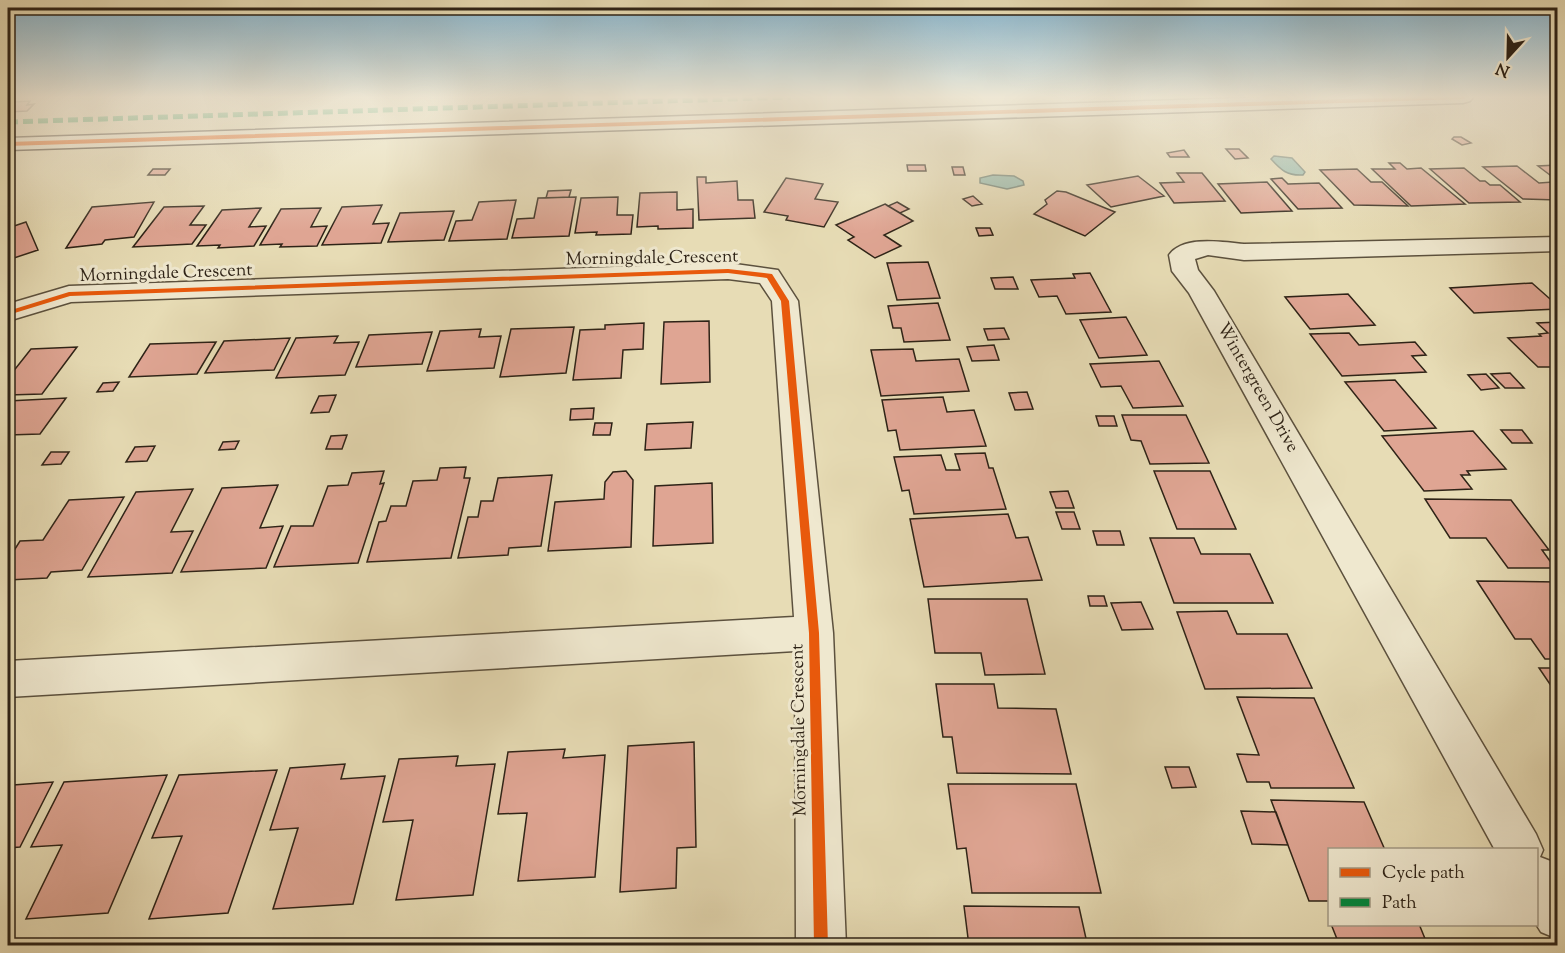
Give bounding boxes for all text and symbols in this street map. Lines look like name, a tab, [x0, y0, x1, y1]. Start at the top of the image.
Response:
north arrow	[1478, 27, 1538, 87]
text: N	[1493, 55, 1514, 82]
street label: Morningdale Crescent	[565, 244, 739, 274]
street label: Morningdale Crescent	[79, 258, 253, 290]
street label: Wintergreen Drive	[1209, 318, 1305, 458]
street label: Morningdale Crescent	[785, 643, 815, 817]
legend	[1328, 848, 1538, 926]
text: Cycle path	[1382, 861, 1465, 887]
text: Path	[1382, 891, 1417, 917]

